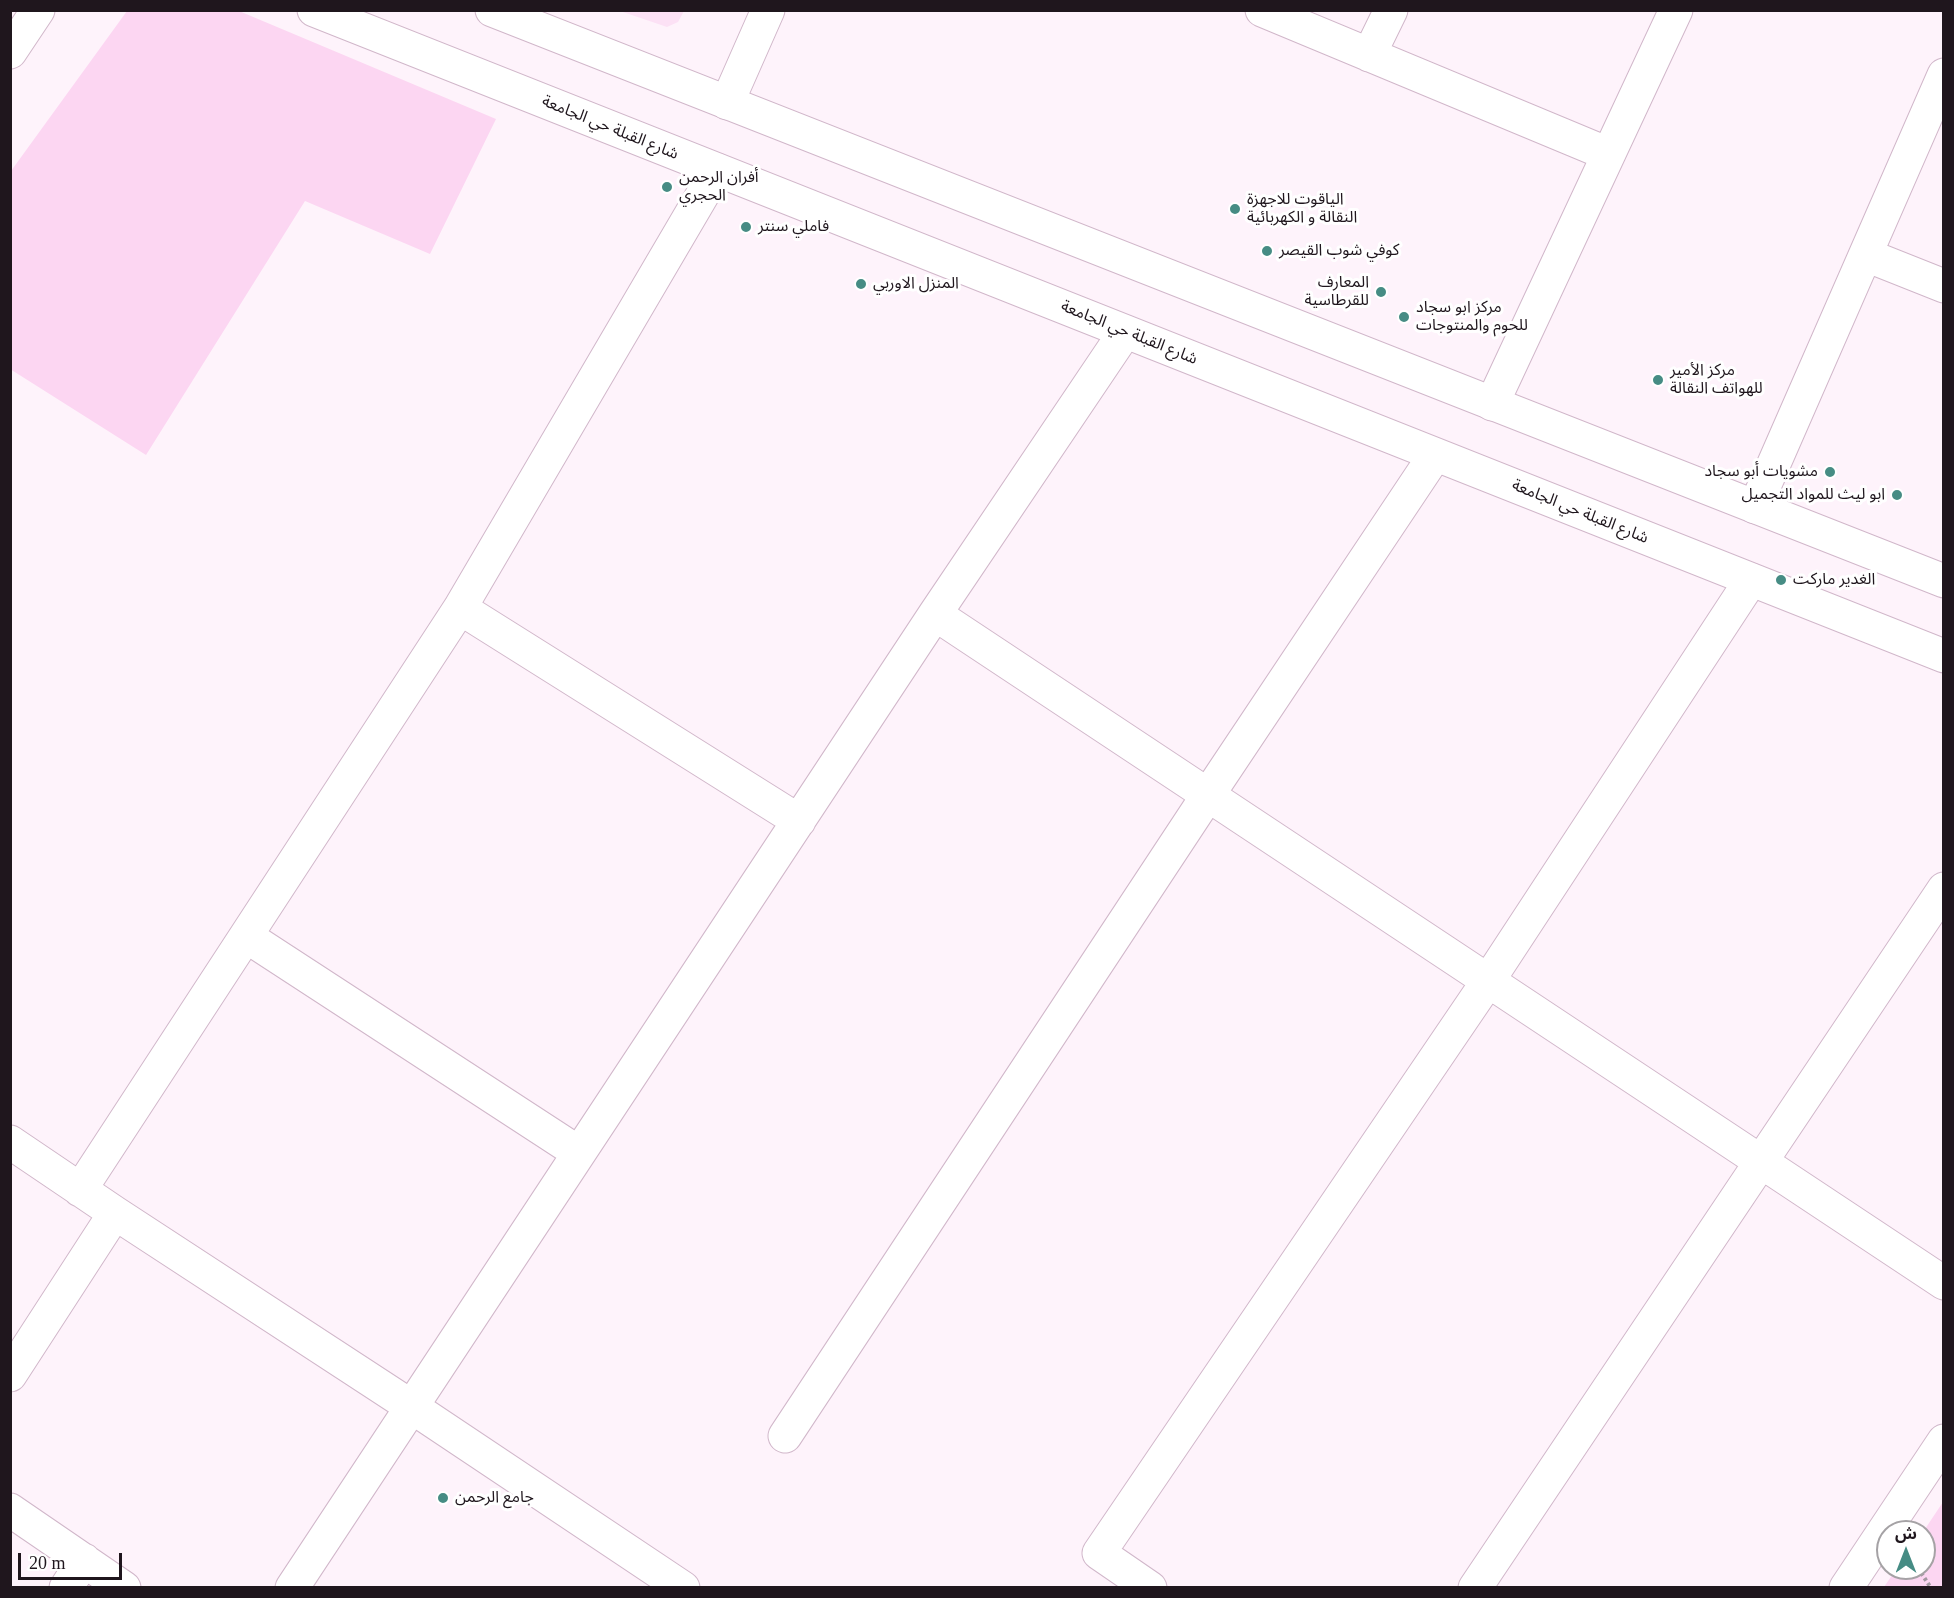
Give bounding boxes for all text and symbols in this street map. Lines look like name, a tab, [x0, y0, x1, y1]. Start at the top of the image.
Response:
street label: شارع القبلة حي الجامعة	[539, 92, 681, 164]
place label: أفران الرحمن الحجري	[679, 168, 759, 206]
marker: أفران الرحمن الحجري	[660, 180, 674, 194]
place label: الياقوت للاجهزة النقالة و الكهربائية	[1247, 190, 1357, 228]
marker: الياقوت للاجهزة النقالة و الكهربائية	[1228, 202, 1242, 216]
place label: فاملي سنتر	[758, 217, 829, 237]
marker: فاملي سنتر	[739, 220, 753, 234]
place label: كوفي شوب القيصر	[1279, 241, 1399, 261]
marker: كوفي شوب القيصر	[1260, 244, 1274, 258]
place label: المعارف للقرطاسية	[1304, 273, 1369, 311]
place label: المنزل الاوربي	[873, 274, 959, 294]
marker: المنزل الاوربي	[854, 277, 868, 291]
marker: المعارف للقرطاسية	[1374, 285, 1388, 299]
street label: شارع القبلة حي الجامعة	[1058, 297, 1200, 369]
place label: مركز ابو سجاد للحوم والمنتوجات	[1416, 298, 1528, 336]
marker: مركز ابو سجاد للحوم والمنتوجات	[1397, 310, 1411, 324]
place label: مركز الأمير للهواتف النقالة	[1670, 361, 1763, 399]
marker: مركز الأمير للهواتف النقالة	[1651, 373, 1665, 387]
place label: مشويات أبو سجاد	[1704, 462, 1818, 482]
marker: مشويات أبو سجاد	[1823, 465, 1837, 479]
street label: شارع القبلة حي الجامعة	[1509, 476, 1651, 548]
place label: ابو ليث للمواد التجميل	[1741, 485, 1885, 505]
marker: ابو ليث للمواد التجميل	[1890, 488, 1904, 502]
place label: الغدير ماركت	[1793, 570, 1875, 590]
marker: الغدير ماركت	[1774, 573, 1788, 587]
place label: جامع الرحمن	[455, 1488, 534, 1508]
marker: جامع الرحمن	[436, 1491, 450, 1505]
north arrow	[1876, 1520, 1936, 1580]
text: ش	[1895, 1525, 1917, 1542]
scale bar	[21, 1541, 124, 1579]
text: 20 m	[29, 1553, 66, 1573]

